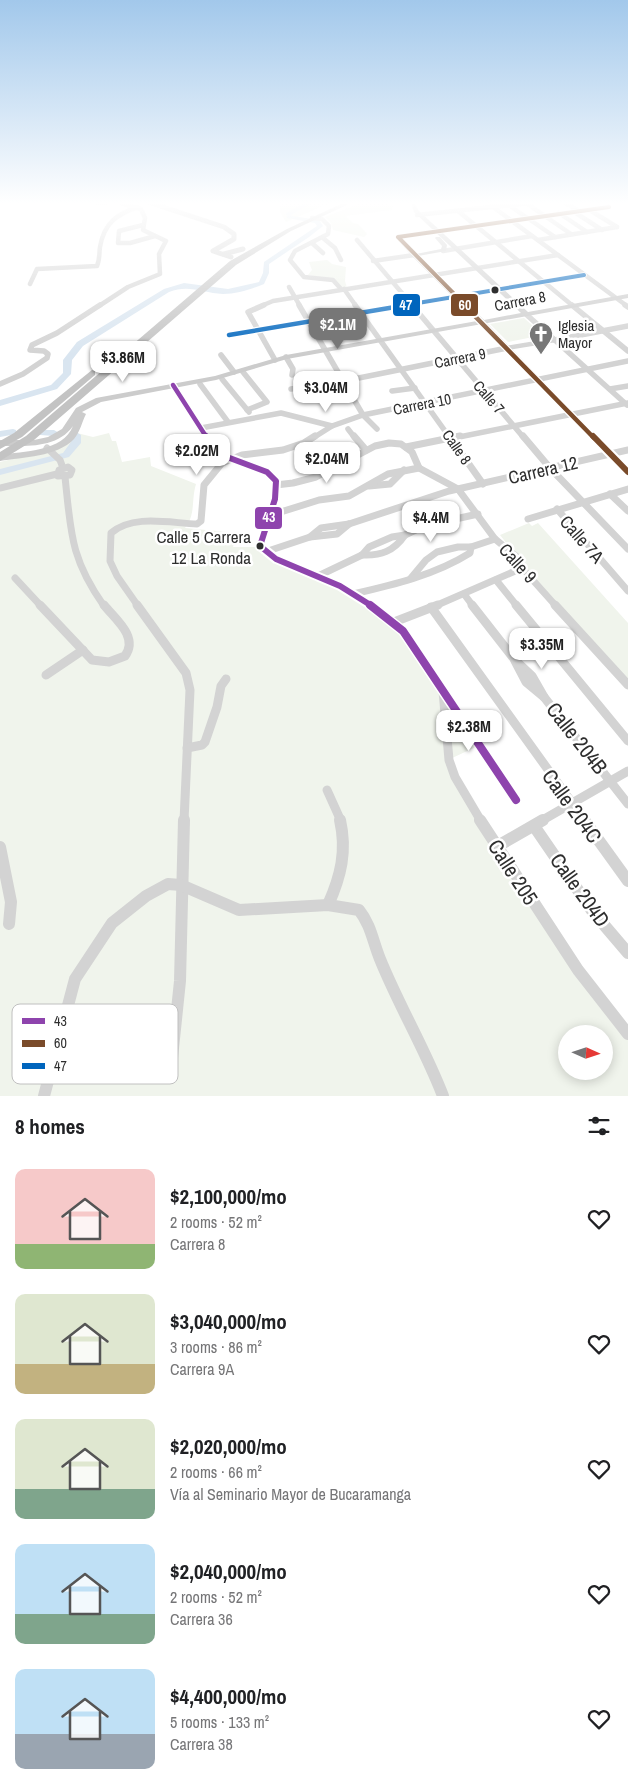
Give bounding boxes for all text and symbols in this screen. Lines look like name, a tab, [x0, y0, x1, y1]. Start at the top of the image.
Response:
unlabelled marker	[490, 285, 500, 295]
street label: Carrera 8	[492, 286, 548, 316]
line badge: 47	[392, 293, 421, 317]
line badge: 60	[450, 293, 479, 317]
text: 47	[400, 296, 413, 314]
text: 60	[459, 296, 471, 314]
pin: $2.1M	[303, 308, 373, 350]
text: $2.1M	[320, 313, 356, 335]
place label: Iglesia Mayor	[558, 315, 594, 353]
church icon: Iglesia Mayor	[528, 321, 554, 355]
pin: $3.86M	[82, 340, 164, 383]
street label: Carrera 9	[432, 343, 488, 373]
text: $3.86M	[101, 346, 145, 368]
pin: $3.04M	[285, 370, 367, 413]
text: $3.04M	[304, 376, 348, 398]
street label: Calle 7	[469, 376, 510, 418]
street label: Carrera 10	[391, 388, 453, 420]
street label: Calle 8	[437, 425, 477, 469]
pin: $2.02M	[156, 434, 238, 476]
text: $2.02M	[175, 439, 219, 461]
pin: $2.04M	[286, 442, 368, 484]
text: $2.04M	[305, 447, 349, 469]
street label: Carrera 12	[506, 450, 580, 490]
pin: $4.4M	[396, 500, 466, 543]
line badge: 43	[254, 506, 283, 530]
text: $4.4M	[413, 506, 449, 528]
text: 43	[263, 508, 275, 526]
street label: Calle 7A	[554, 510, 610, 568]
place label: Calle 5 Carrera 12 La Ronda	[156, 525, 251, 569]
street label: Calle 9	[493, 538, 543, 588]
marker: Calle 5 Carrera 12 La Ronda	[255, 541, 265, 551]
pin: $3.35M	[501, 628, 583, 670]
text: $3.35M	[520, 633, 564, 655]
street label: Calle 204B	[540, 696, 614, 780]
pin: $2.38M	[428, 710, 510, 752]
text: $2.38M	[447, 715, 491, 737]
street label: Calle 204C	[535, 763, 609, 849]
street label: Calle 205	[481, 834, 545, 910]
street label: Calle 204D	[543, 847, 617, 933]
legend	[12, 1004, 178, 1084]
text: 43	[54, 1012, 67, 1030]
north arrow	[558, 1025, 612, 1080]
map controls	[558, 1025, 613, 1080]
text: 60	[54, 1034, 67, 1052]
text: 47	[54, 1057, 67, 1075]
text: 8 homes	[15, 1112, 85, 1141]
icon: filters	[585, 1112, 613, 1140]
text: $2,100,000/mo	[170, 1182, 287, 1211]
icon: home	[55, 1189, 115, 1249]
icon: heart	[585, 1205, 613, 1233]
text: 2 rooms · 52 m²	[170, 1211, 262, 1233]
text: Carrera 8	[170, 1233, 225, 1255]
text: $3,040,000/mo	[170, 1307, 287, 1336]
icon: home	[55, 1314, 115, 1374]
icon: heart	[585, 1330, 613, 1358]
text: 3 rooms · 86 m²	[170, 1336, 262, 1358]
text: Carrera 9A	[170, 1358, 234, 1380]
text: $2,020,000/mo	[170, 1432, 287, 1461]
icon: home	[55, 1439, 115, 1499]
icon: heart	[585, 1455, 613, 1483]
text: 2 rooms · 66 m²	[170, 1461, 262, 1483]
text: Vía al Seminario Mayor de Bucaramanga	[170, 1483, 411, 1505]
text: $2,040,000/mo	[170, 1557, 287, 1586]
icon: home	[55, 1564, 115, 1624]
icon: heart	[585, 1580, 613, 1608]
text: 2 rooms · 52 m²	[170, 1586, 262, 1608]
text: Carrera 36	[170, 1608, 233, 1630]
text: $4,400,000/mo	[170, 1682, 287, 1711]
icon: home	[55, 1689, 115, 1749]
icon: heart	[585, 1705, 613, 1733]
text: 5 rooms · 133 m²	[170, 1711, 269, 1733]
text: Carrera 38	[170, 1733, 233, 1755]

